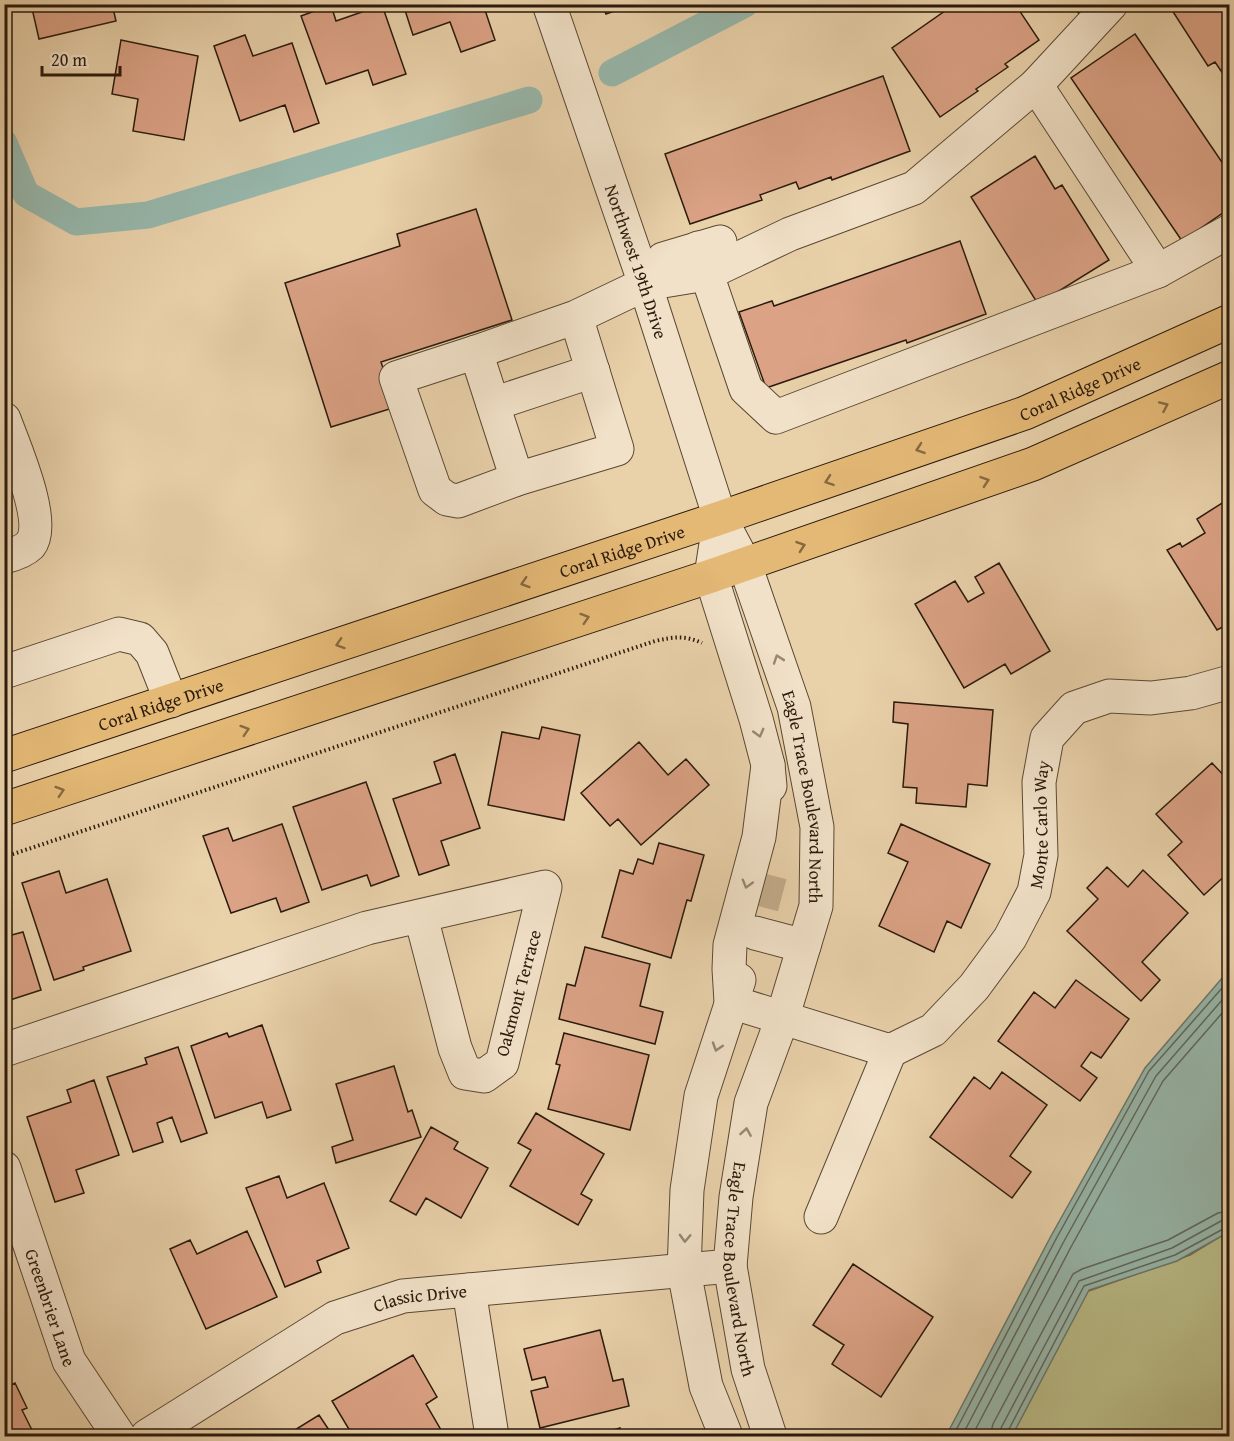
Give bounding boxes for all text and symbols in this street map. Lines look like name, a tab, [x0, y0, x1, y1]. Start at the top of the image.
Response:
scale bar	[42, 39, 120, 77]
text: 20 m	[51, 46, 87, 73]
street label: Northwest 19th Drive	[598, 181, 675, 342]
street label: Coral Ridge Drive	[1015, 349, 1145, 428]
one-way arrow	[1158, 401, 1169, 413]
one-way arrow	[915, 442, 926, 455]
one-way arrow	[824, 473, 835, 486]
one-way arrow	[979, 476, 990, 489]
street label: Coral Ridge Drive	[556, 517, 688, 584]
one-way arrow	[795, 540, 806, 553]
one-way arrow	[520, 576, 531, 588]
one-way arrow	[579, 613, 590, 626]
one-way arrow	[335, 637, 346, 650]
one-way arrow	[772, 654, 785, 665]
street label: Coral Ridge Drive	[94, 671, 227, 737]
street label: Eagle Trace Boulevard North	[776, 686, 831, 904]
one-way arrow	[239, 725, 250, 737]
one-way arrow	[752, 727, 765, 737]
street label: Monte Carlo Way	[1021, 758, 1056, 891]
one-way arrow	[54, 785, 65, 798]
one-way arrow	[741, 879, 754, 889]
street label: Oakmont Terrace	[488, 927, 548, 1059]
one-way arrow	[712, 1041, 724, 1052]
one-way arrow	[739, 1127, 752, 1137]
street label: Eagle Trace Boulevard North	[716, 1160, 763, 1380]
one-way arrow	[679, 1234, 692, 1243]
street label: Greenbrier Lane	[19, 1245, 83, 1372]
street label: Classic Drive	[369, 1277, 468, 1318]

